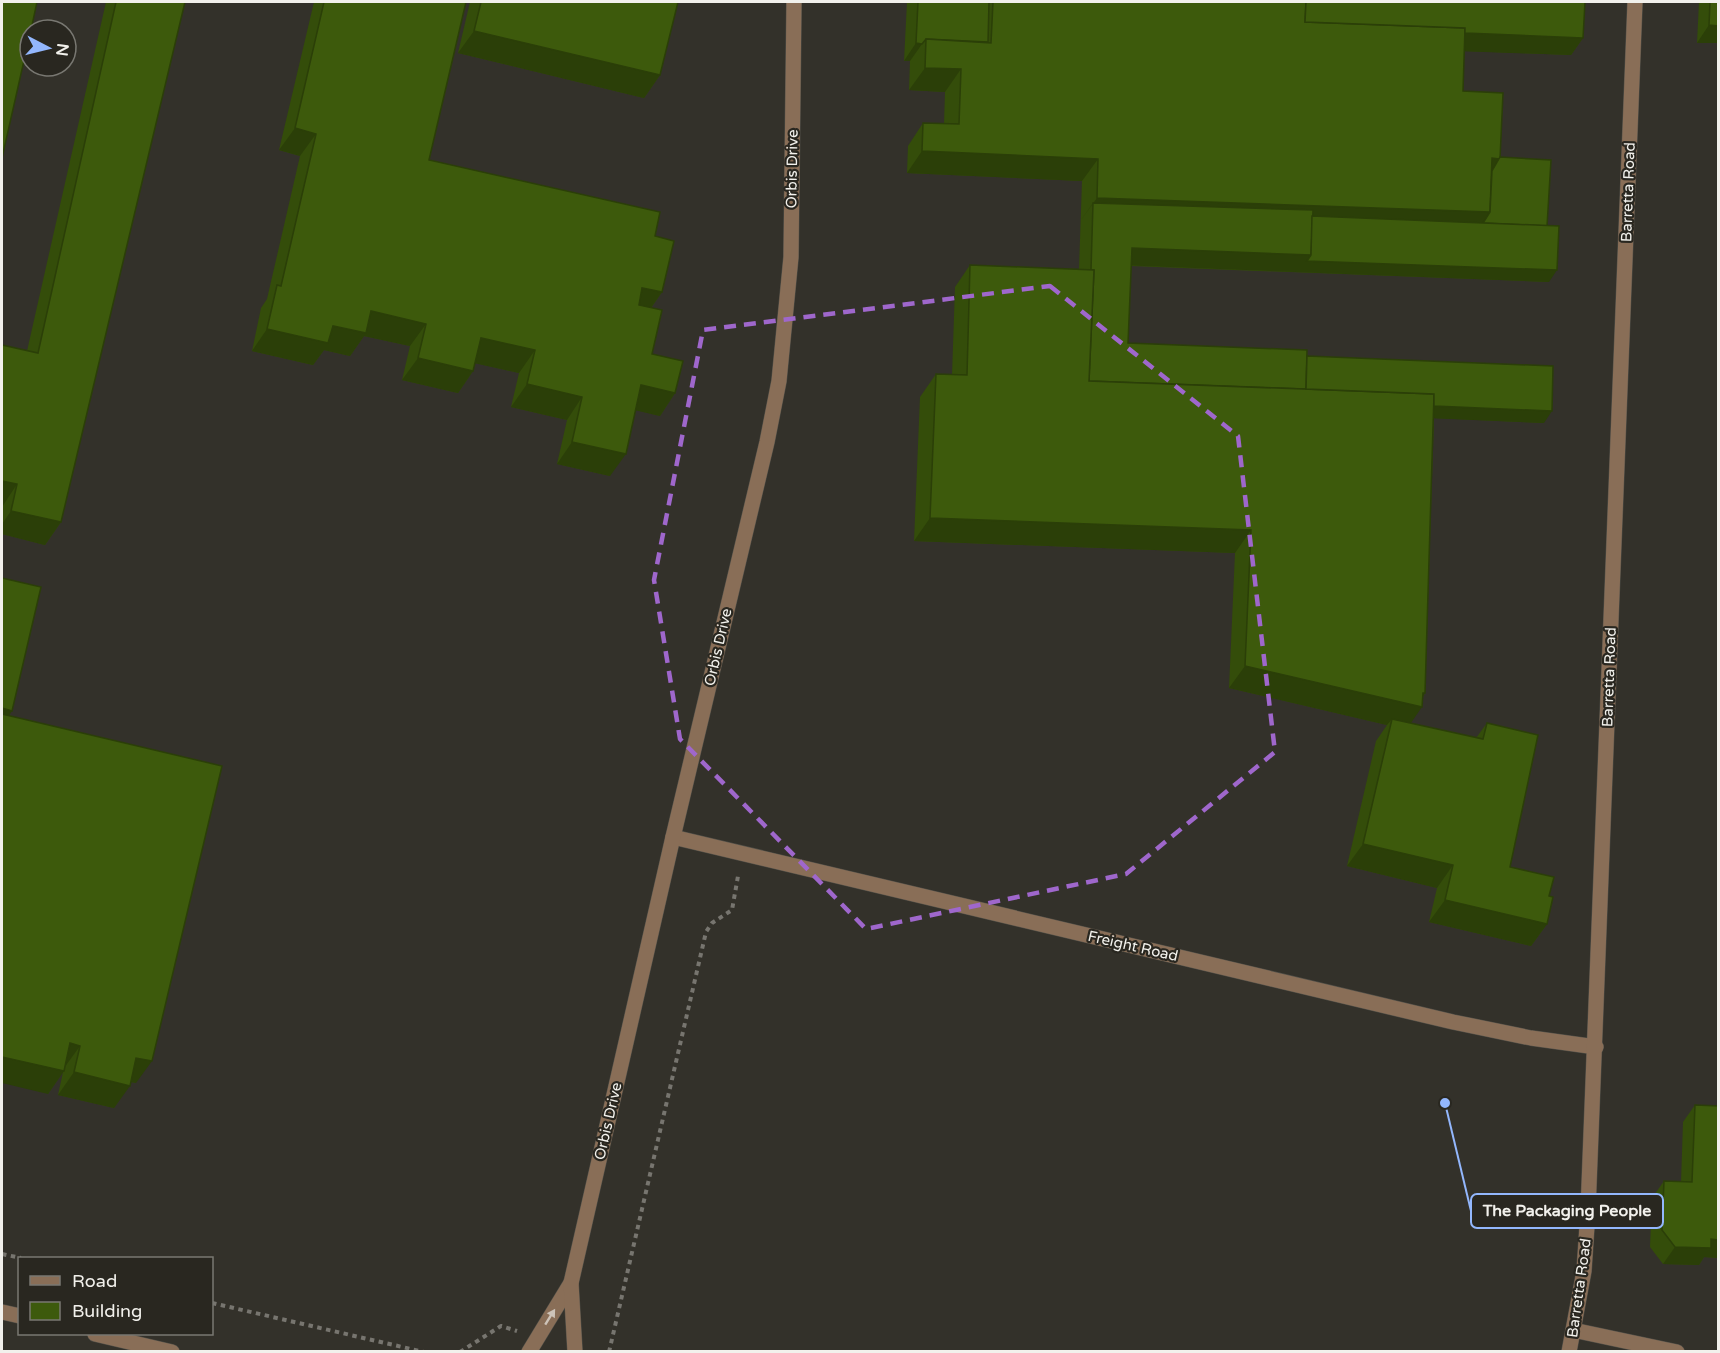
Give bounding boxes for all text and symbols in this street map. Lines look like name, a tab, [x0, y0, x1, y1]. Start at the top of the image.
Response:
north arrow	[18, 18, 78, 78]
text: N	[51, 42, 73, 57]
street label: Orbis Drive	[782, 129, 802, 209]
street label: Barretta Road	[1617, 142, 1639, 242]
street label: Orbis Drive	[700, 606, 736, 688]
street label: Barretta Road	[1598, 627, 1620, 727]
street label: Freight Road	[1086, 927, 1180, 965]
street label: Orbis Drive	[590, 1080, 626, 1162]
callout: The Packaging People	[1471, 1194, 1663, 1228]
text: The Packaging People	[1482, 1201, 1651, 1221]
street label: Barretta Road	[1563, 1237, 1595, 1339]
legend	[18, 1257, 213, 1335]
text: Road	[72, 1270, 117, 1292]
text: Building	[72, 1300, 142, 1322]
one-way arrow	[544, 1309, 555, 1325]

